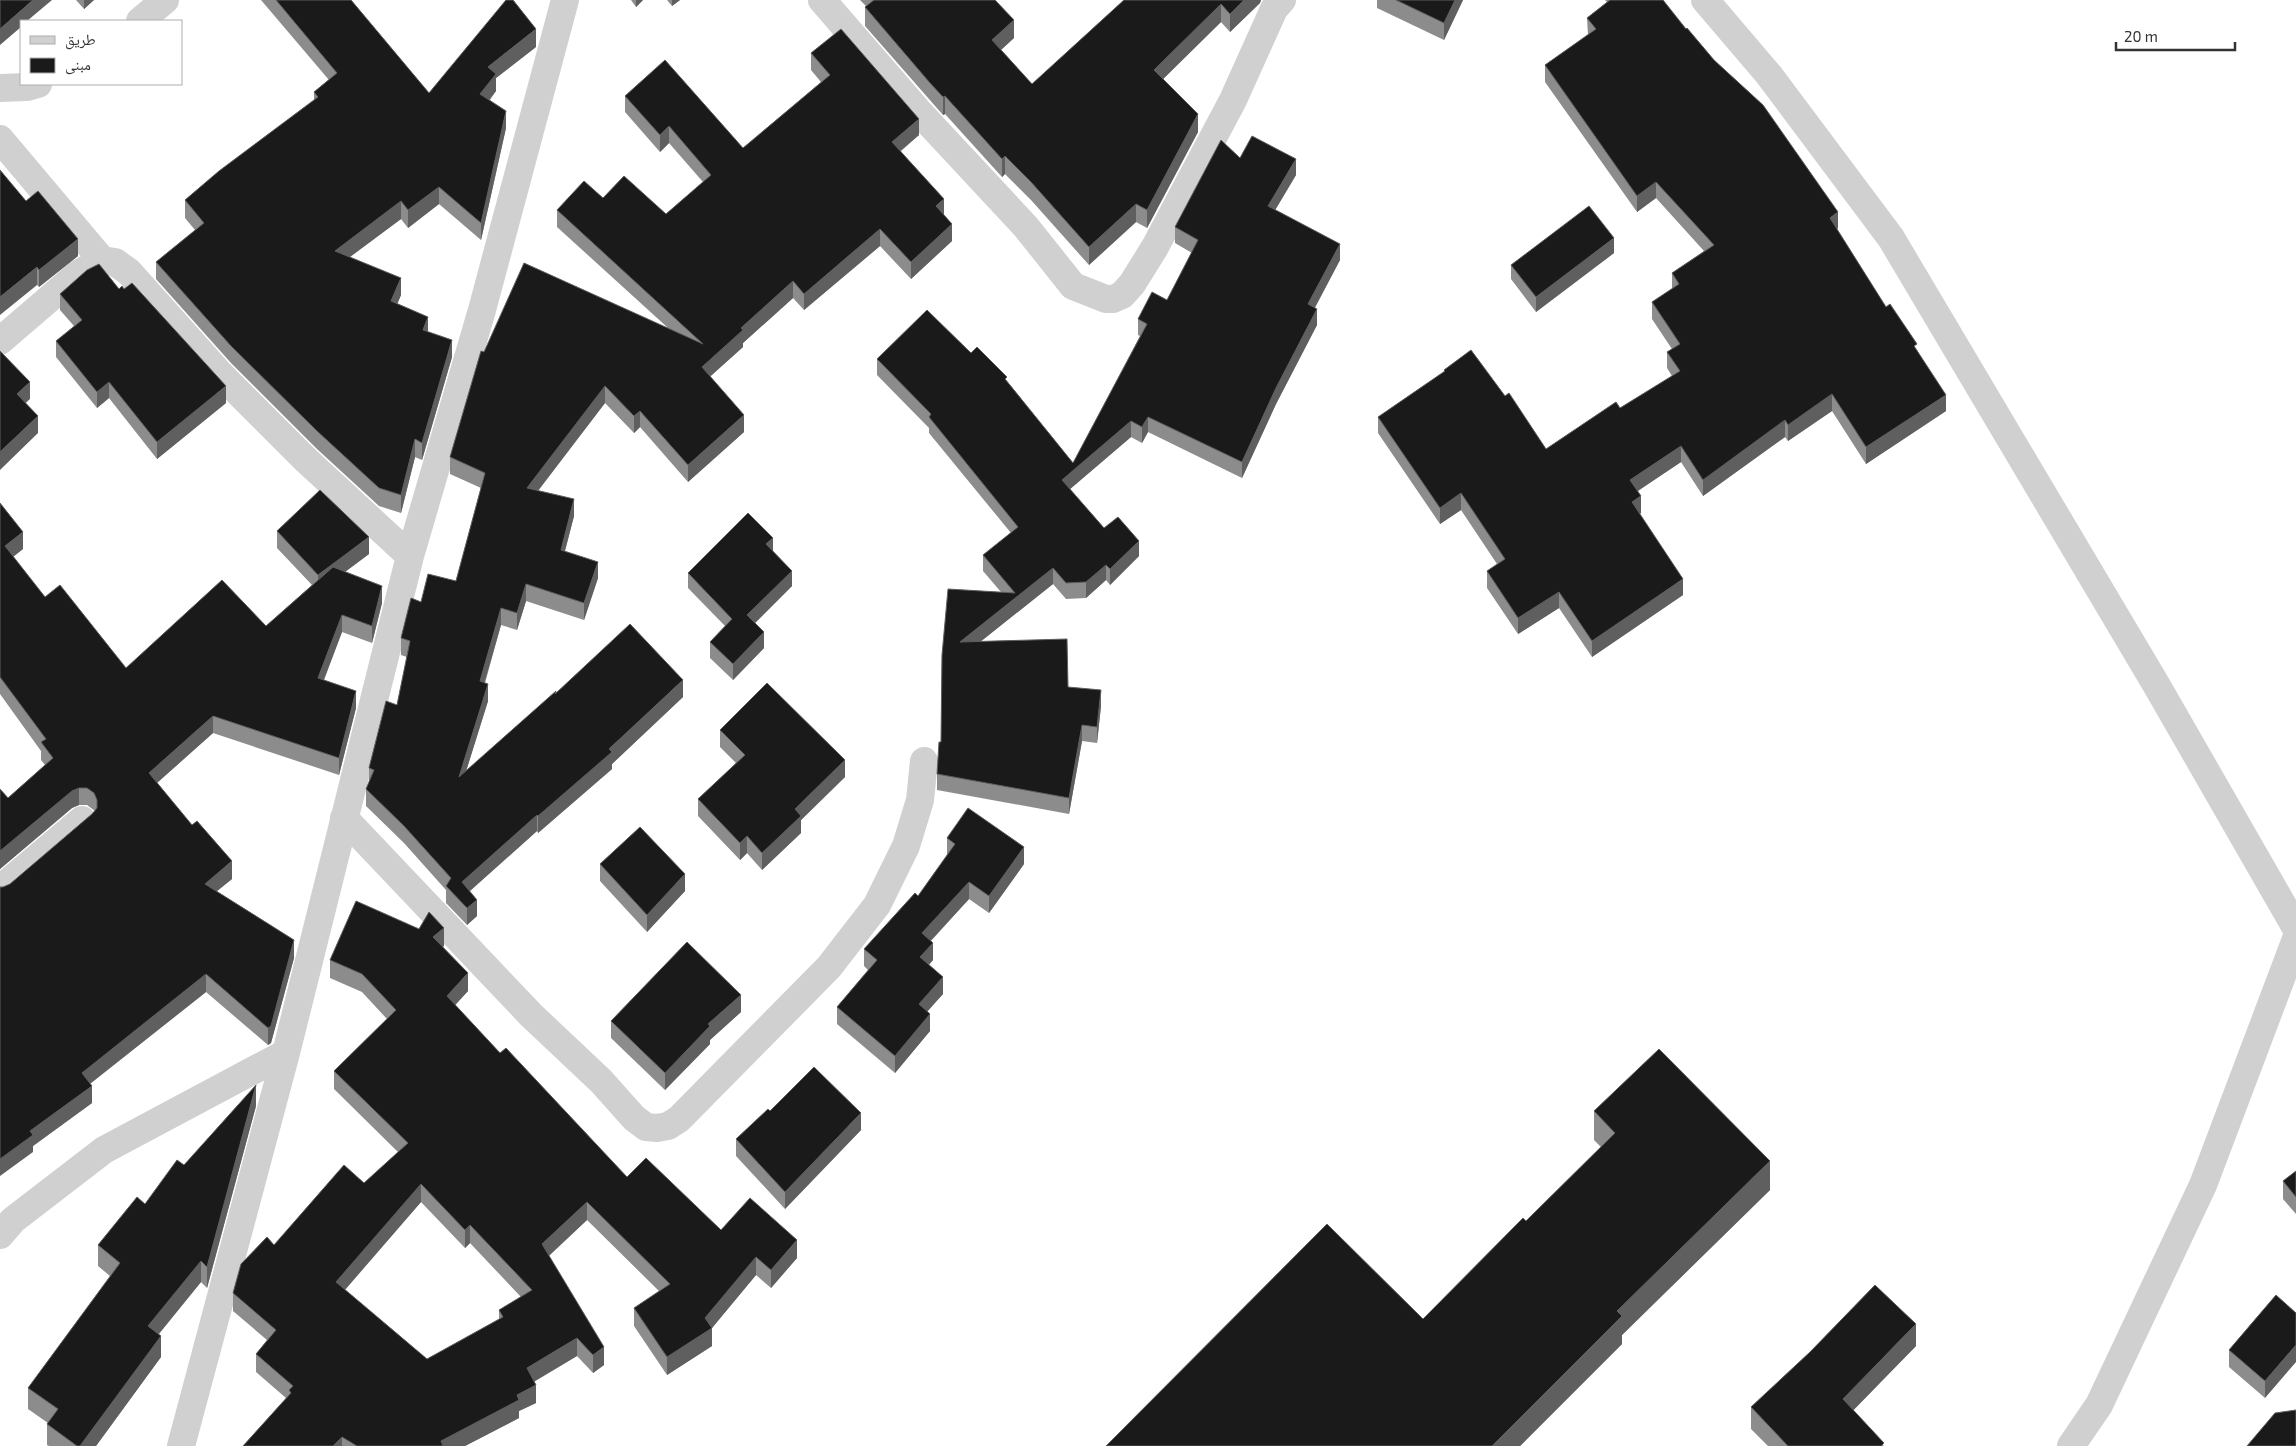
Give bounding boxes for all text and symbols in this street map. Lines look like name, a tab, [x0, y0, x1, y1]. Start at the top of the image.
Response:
legend	[20, 20, 182, 85]
scale bar	[2116, 20, 2235, 52]
text: 20 m	[2124, 27, 2158, 45]
text: طريق	[65, 30, 96, 50]
text: مبنى	[65, 55, 91, 75]

